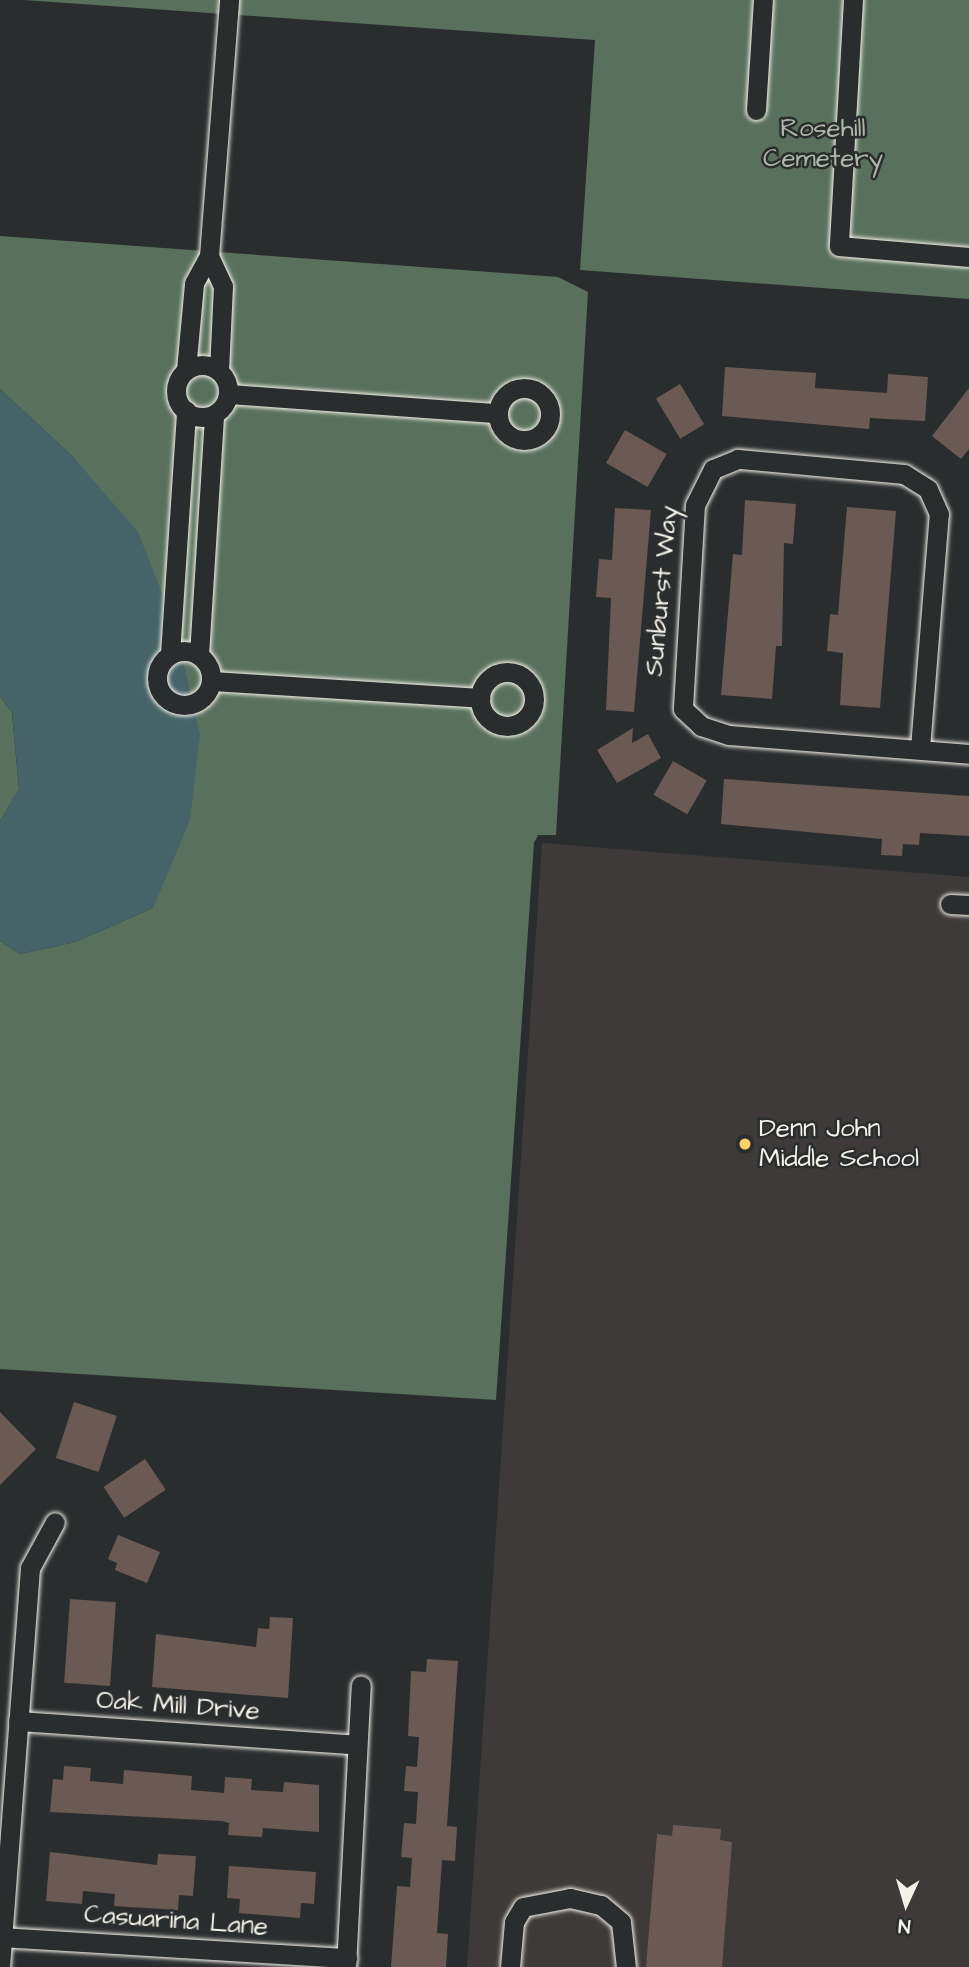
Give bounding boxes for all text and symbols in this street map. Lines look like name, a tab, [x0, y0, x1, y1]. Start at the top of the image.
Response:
park label: Rosehill Cemetery	[763, 113, 883, 174]
street label: Sunburst Way	[639, 504, 685, 678]
place label: Denn John Middle School	[759, 1113, 919, 1174]
marker: Denn John Middle School	[737, 1136, 753, 1152]
street label: Oak Mill Drive	[95, 1685, 261, 1727]
north arrow	[871, 1869, 941, 1939]
street label: Casuarina Lane	[83, 1899, 269, 1943]
text: N	[898, 1912, 911, 1939]

